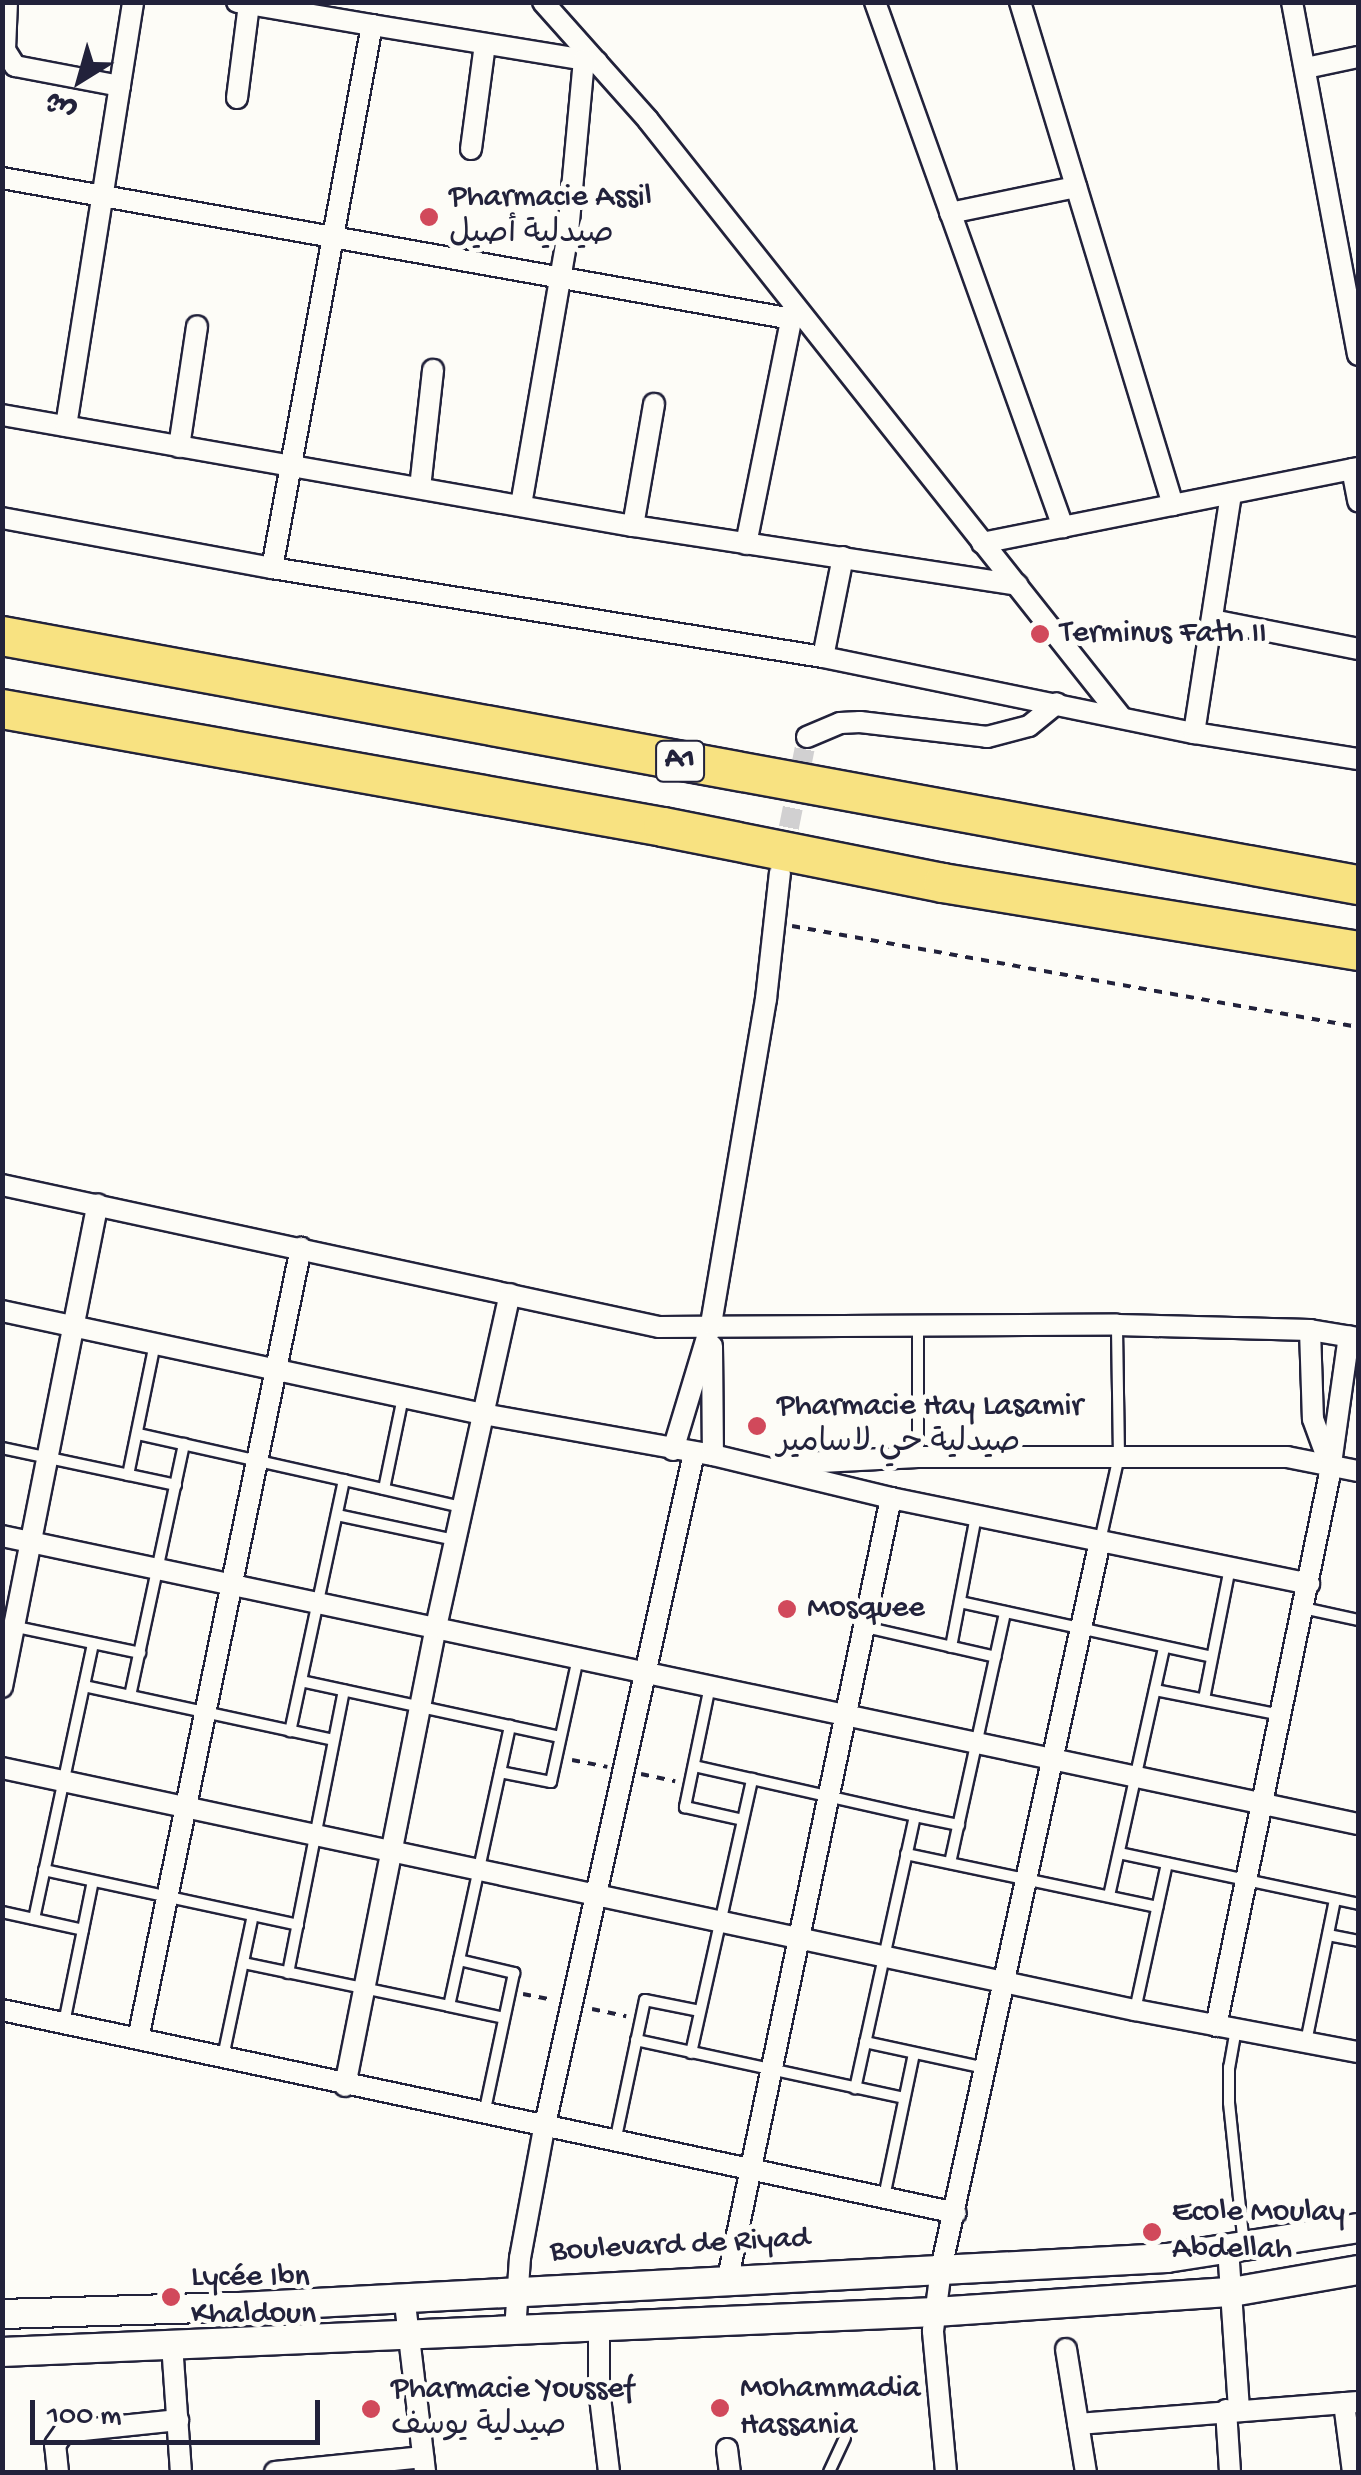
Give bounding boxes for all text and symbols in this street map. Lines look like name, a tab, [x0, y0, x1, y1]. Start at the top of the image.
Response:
north arrow	[30, 30, 130, 130]
text: ش	[39, 82, 84, 127]
place label: Pharmacie Assil صيدلية أصيل	[449, 180, 652, 255]
marker: Pharmacie Assil صيدلية أصيل	[418, 206, 440, 228]
place label: Terminus Fath II	[1060, 615, 1267, 653]
marker: Terminus Fath II	[1029, 623, 1051, 645]
road number: A1	[655, 736, 705, 786]
place label: Pharmacie Hay Lasamir صيدلية حي لاسامير	[777, 1389, 1083, 1464]
marker: Pharmacie Hay Lasamir صيدلية حي لاسامير	[746, 1415, 768, 1437]
place label: Mosquee	[807, 1590, 925, 1628]
marker: Mosquee	[776, 1598, 798, 1620]
place label: Ecole Moulay Abdellah	[1172, 2195, 1345, 2270]
street label: Boulevard de Riyad	[549, 2220, 811, 2272]
marker: Ecole Moulay Abdellah	[1141, 2221, 1163, 2243]
place label: Lycée Ibn Khaldoun	[191, 2260, 316, 2335]
marker: Lycée Ibn Khaldoun	[160, 2286, 182, 2308]
place label: Mohammadia Hassania	[740, 2371, 920, 2446]
place label: Pharmacie Youssef صيدلية يوسف	[391, 2372, 634, 2447]
scale bar	[35, 2380, 325, 2442]
marker: Mohammadia Hassania	[709, 2397, 731, 2419]
marker: Pharmacie Youssef صيدلية يوسف	[360, 2398, 382, 2420]
text: 100 m	[47, 2400, 122, 2435]

